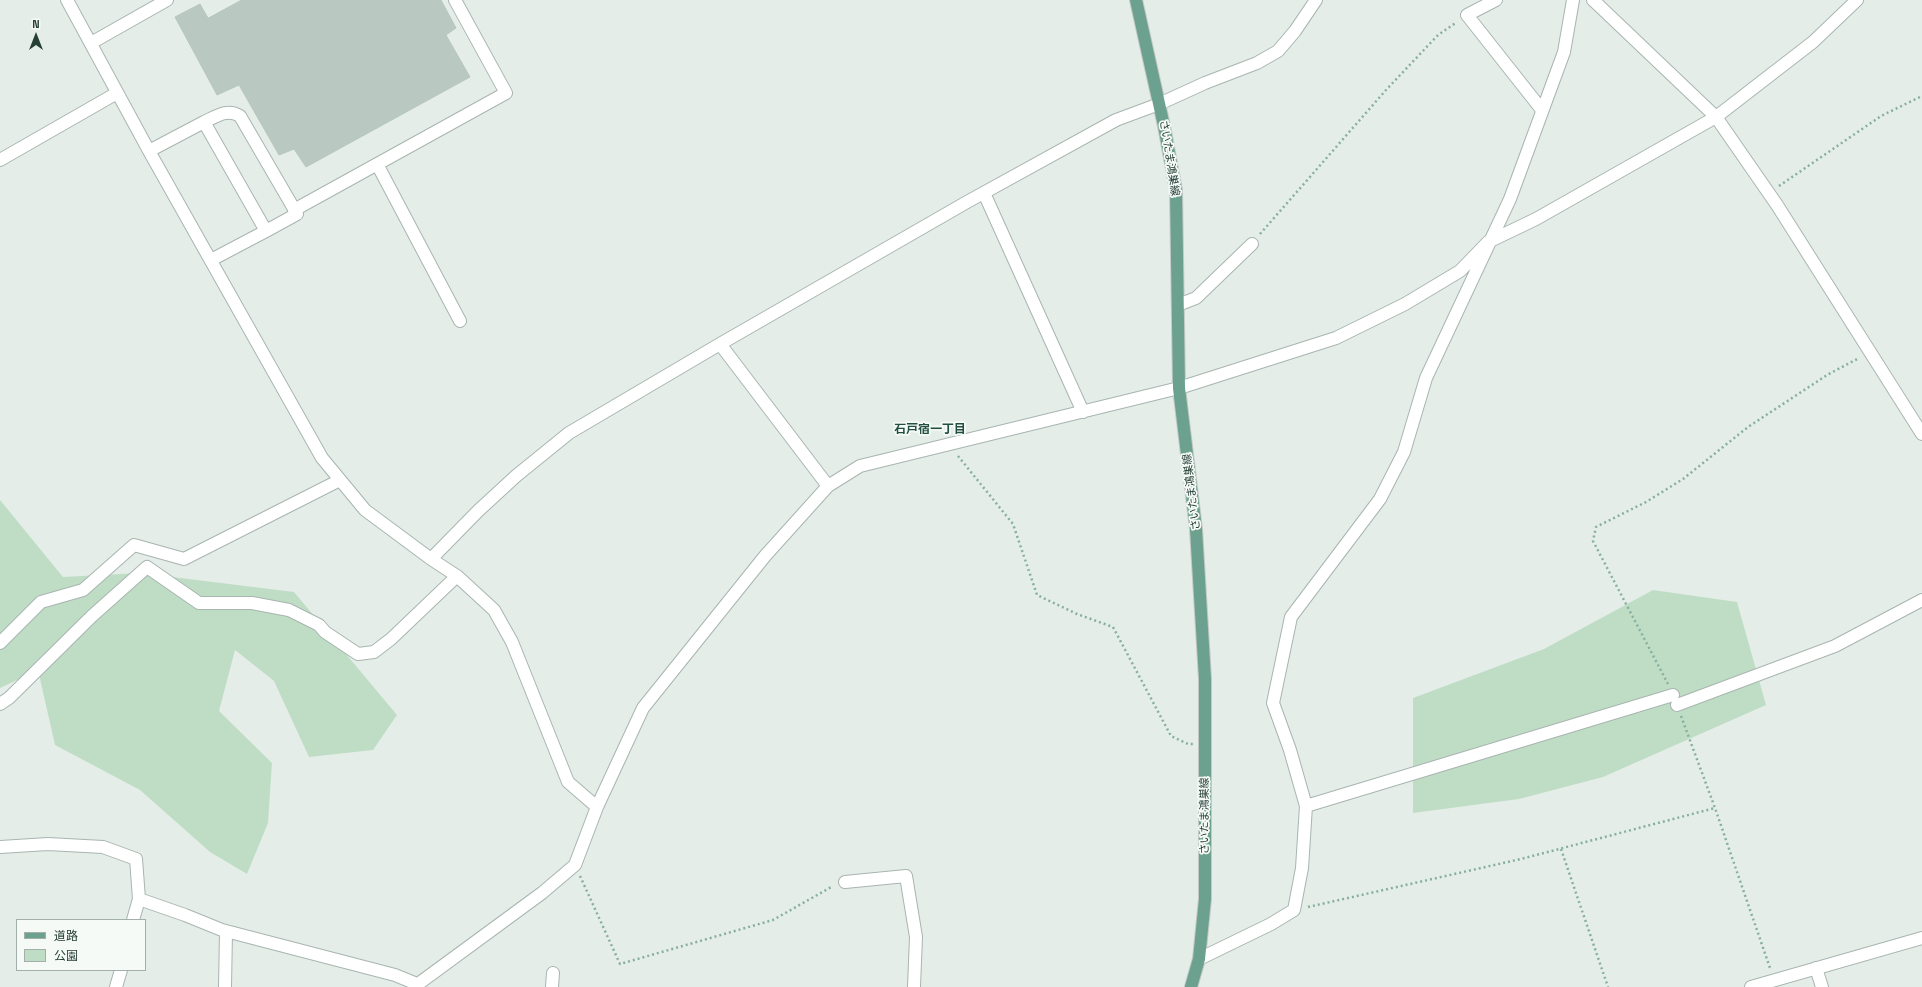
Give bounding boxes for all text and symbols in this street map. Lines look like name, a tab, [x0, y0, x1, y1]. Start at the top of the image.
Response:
north arrow	[16, 16, 56, 56]
text: N	[32, 17, 40, 31]
street label: さいたま鴻巣線	[1156, 119, 1182, 197]
district label: 石戸宿一丁目	[894, 423, 966, 437]
street label: さいたま鴻巣線	[1181, 453, 1203, 531]
street label: さいたま鴻巣線	[1198, 778, 1212, 854]
legend	[16, 919, 146, 971]
text: 道路	[54, 928, 78, 944]
text: 公園	[54, 948, 78, 964]

